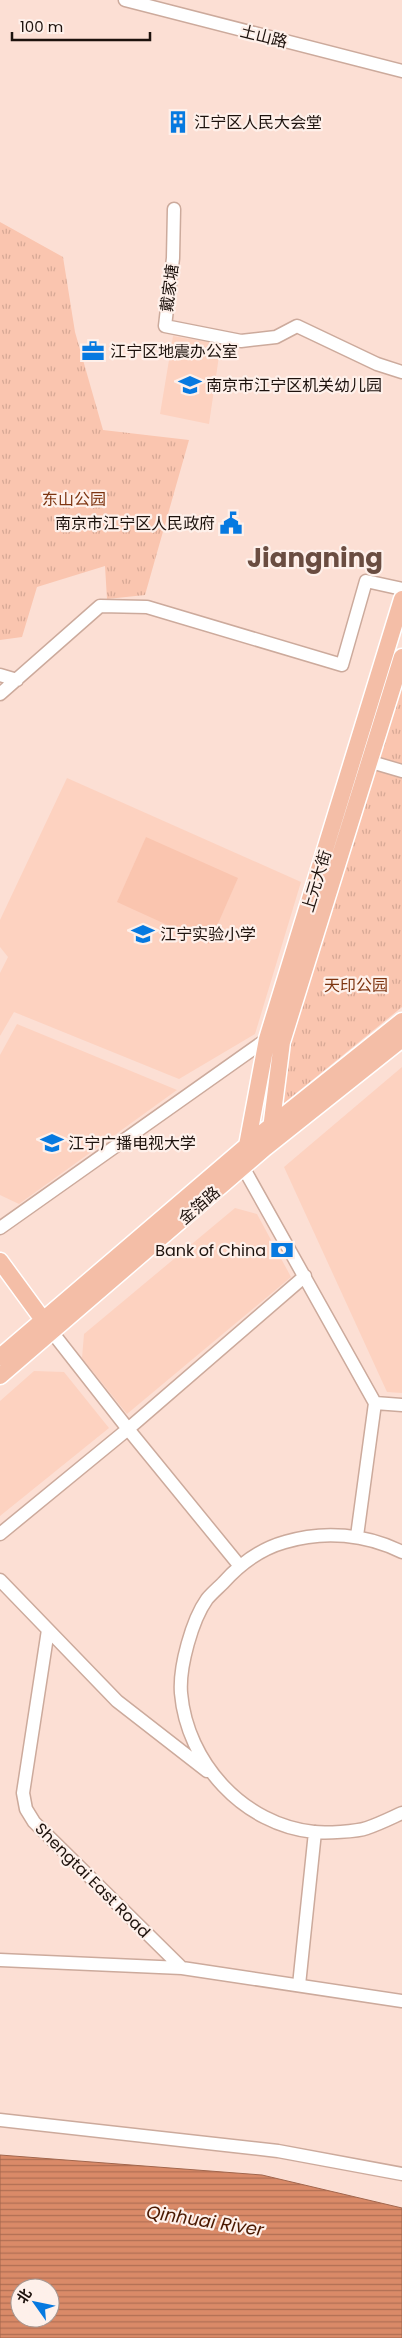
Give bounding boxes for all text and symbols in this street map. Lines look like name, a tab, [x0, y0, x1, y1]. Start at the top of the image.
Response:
scale bar	[12, 10, 150, 42]
text: 100 m	[20, 16, 63, 37]
street label: 土山路	[238, 20, 290, 53]
building icon: 江宁区人民大会堂	[165, 109, 191, 135]
place label: 江宁区人民大会堂	[194, 111, 322, 134]
street label: 戴家塘	[155, 263, 184, 313]
office icon: 江宁区地震办公室	[80, 338, 106, 364]
place label: 江宁区地震办公室	[110, 340, 238, 363]
school or university icon: 南京市江宁区机关幼儿园	[177, 372, 203, 398]
place label: 南京市江宁区机关幼儿园	[206, 374, 382, 397]
park label: 东山公园	[42, 488, 106, 511]
public building icon: 南京市江宁区人民政府	[218, 510, 244, 536]
place label: 南京市江宁区人民政府	[55, 512, 215, 535]
district label: Jiangning	[247, 540, 383, 576]
street label: 上元大街	[296, 847, 337, 915]
school or university icon: 江宁实验小学	[130, 921, 156, 947]
place label: 江宁实验小学	[160, 923, 256, 946]
park label: 天印公园	[324, 974, 388, 997]
school or university icon: 江宁广播电视大学	[39, 1130, 65, 1156]
place label: 江宁广播电视大学	[68, 1132, 196, 1155]
street label: 金箔路	[174, 1181, 225, 1230]
bank icon: Bank of China	[269, 1237, 295, 1263]
place label: Bank of China	[155, 1239, 266, 1262]
street label: Shengtai East Road	[30, 1818, 155, 1943]
water label: Qinhuai River	[145, 2199, 267, 2242]
north arrow	[10, 2278, 60, 2328]
text: 北	[12, 2285, 36, 2307]

